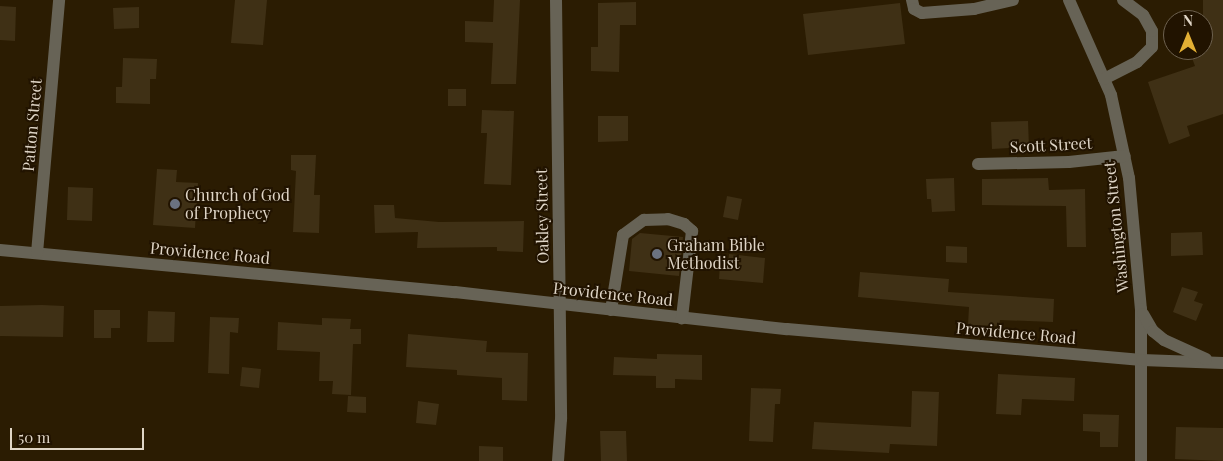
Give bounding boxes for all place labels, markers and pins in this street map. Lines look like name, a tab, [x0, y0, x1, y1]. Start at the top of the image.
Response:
place label: Church of God of Prophecy	[185, 185, 290, 223]
marker: Church of God of Prophecy	[169, 198, 181, 210]
place label: Graham Bible Methodist	[667, 235, 765, 273]
marker: Graham Bible Methodist	[651, 248, 663, 260]

